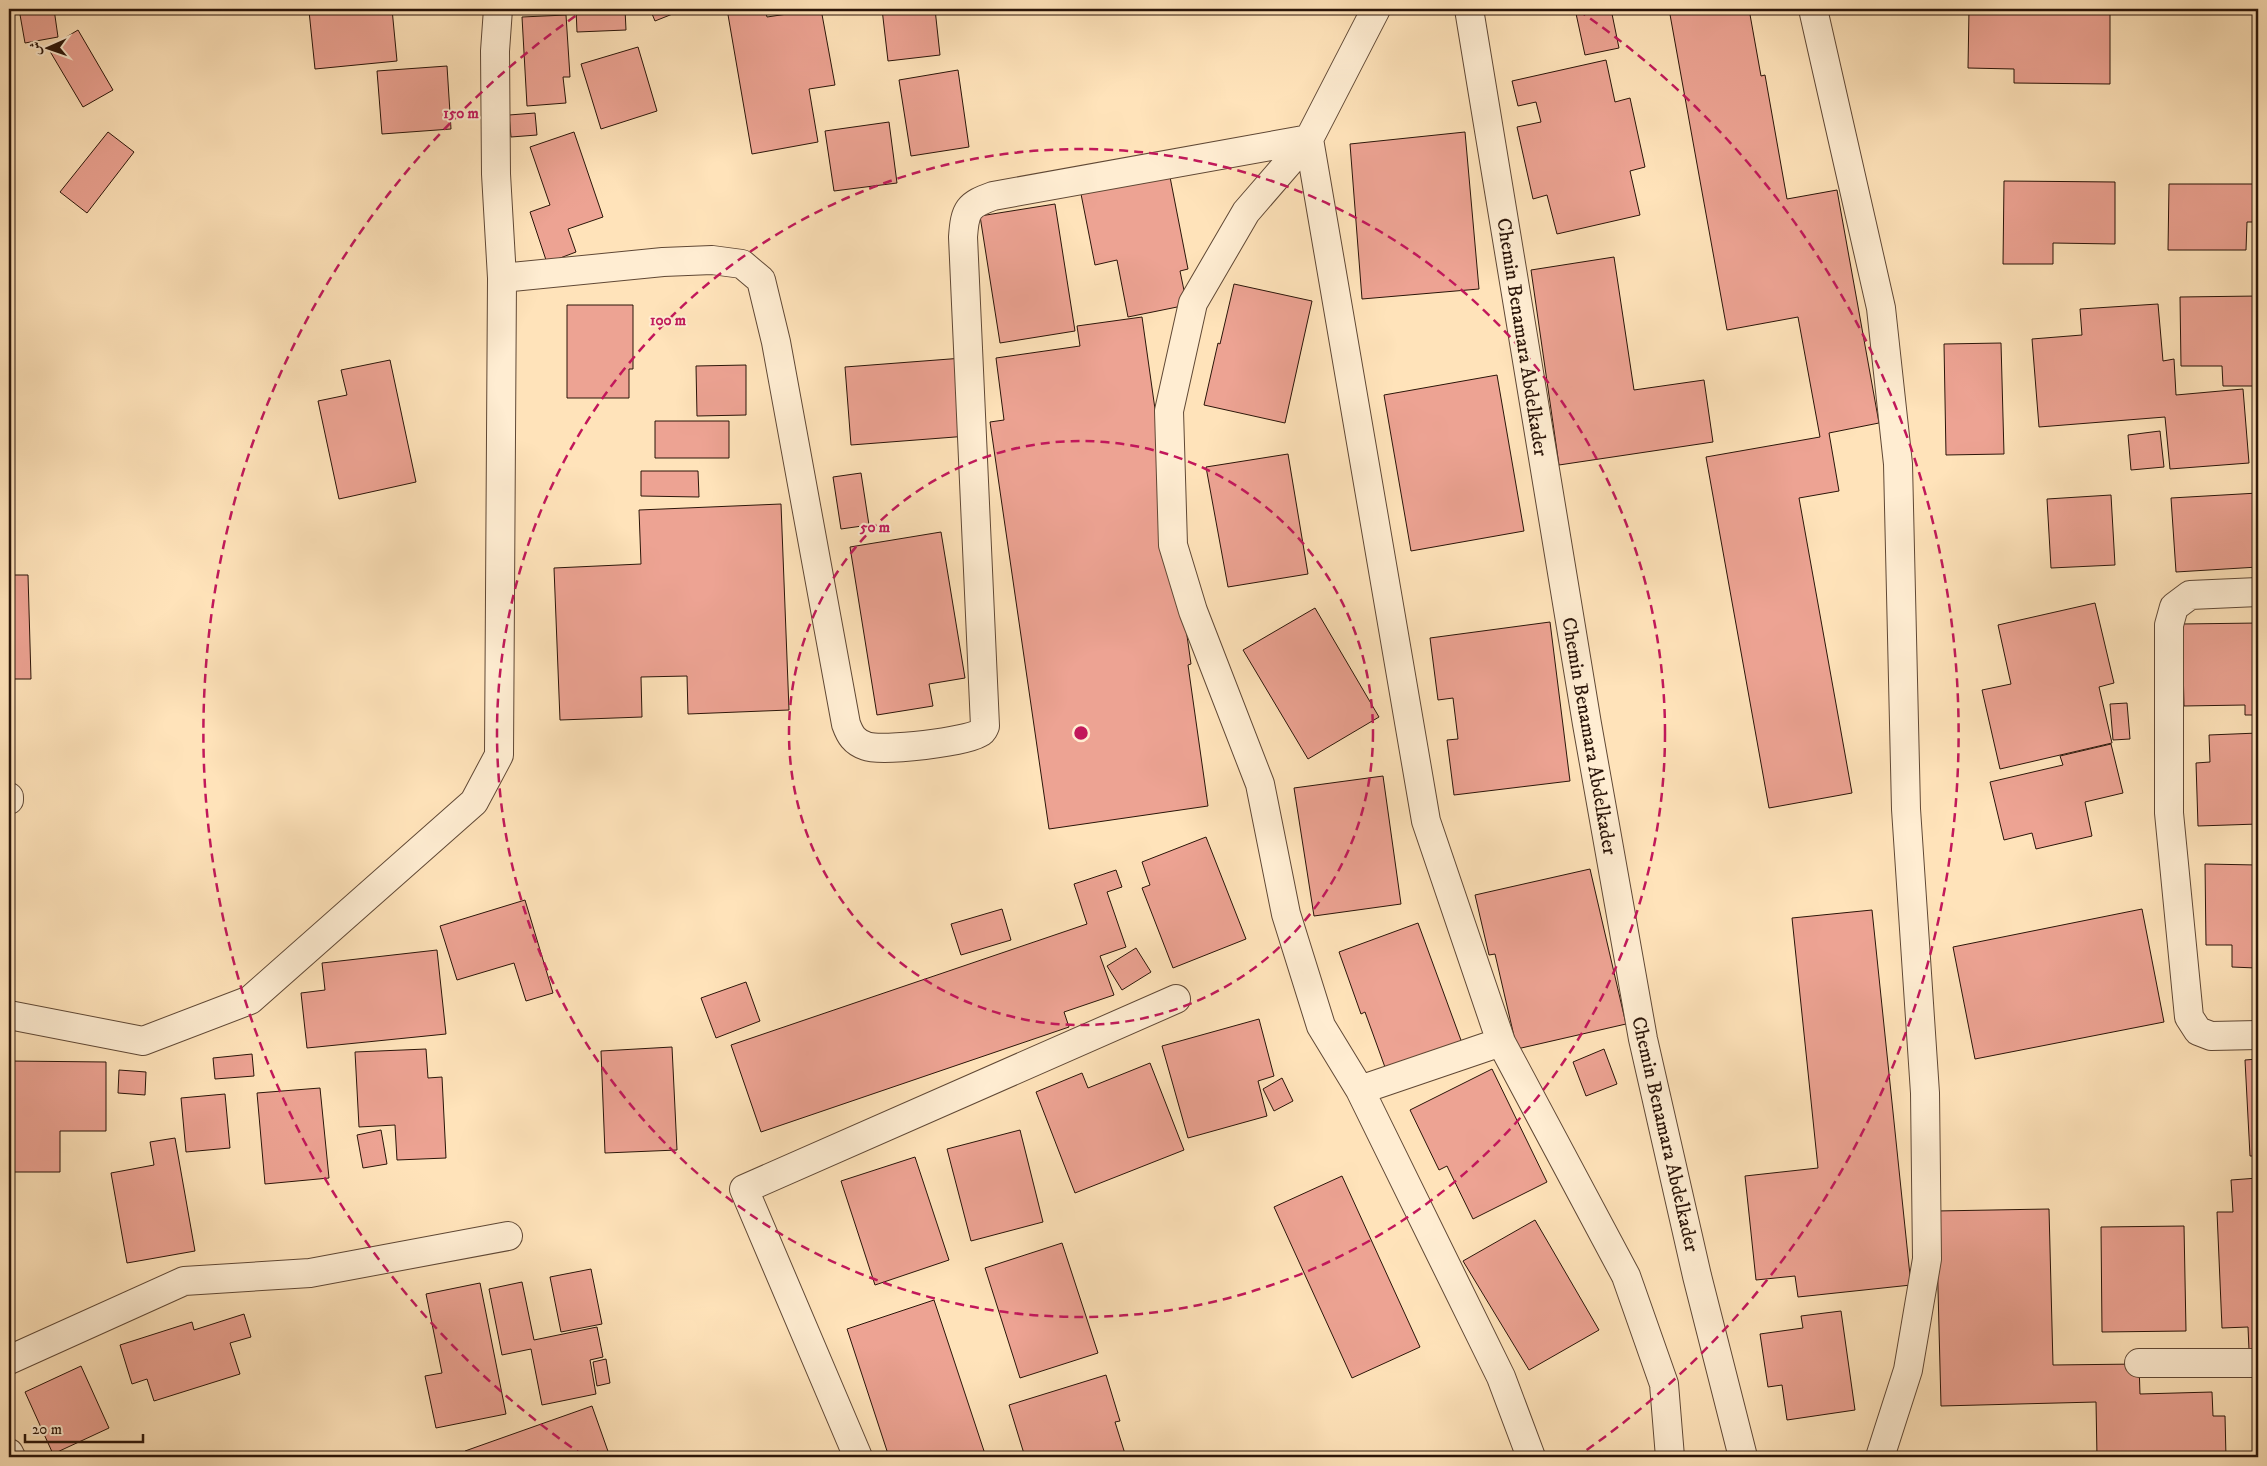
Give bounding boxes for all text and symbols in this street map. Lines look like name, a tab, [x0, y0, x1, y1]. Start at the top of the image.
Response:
north arrow	[22, 22, 72, 72]
text: ش	[27, 41, 45, 56]
text: 150 m	[443, 104, 479, 123]
street label: Chemin Benamara Abdelkader	[1490, 216, 1553, 459]
text: 100 m	[650, 311, 687, 330]
text: 50 m	[859, 518, 891, 537]
street label: Chemin Benamara Abdelkader	[1555, 615, 1622, 858]
centre of rings	[1072, 724, 1090, 742]
street label: Chemin Benamara Abdelkader	[1625, 1014, 1704, 1255]
scale bar	[25, 1411, 142, 1443]
text: 20 m	[32, 1420, 62, 1439]

